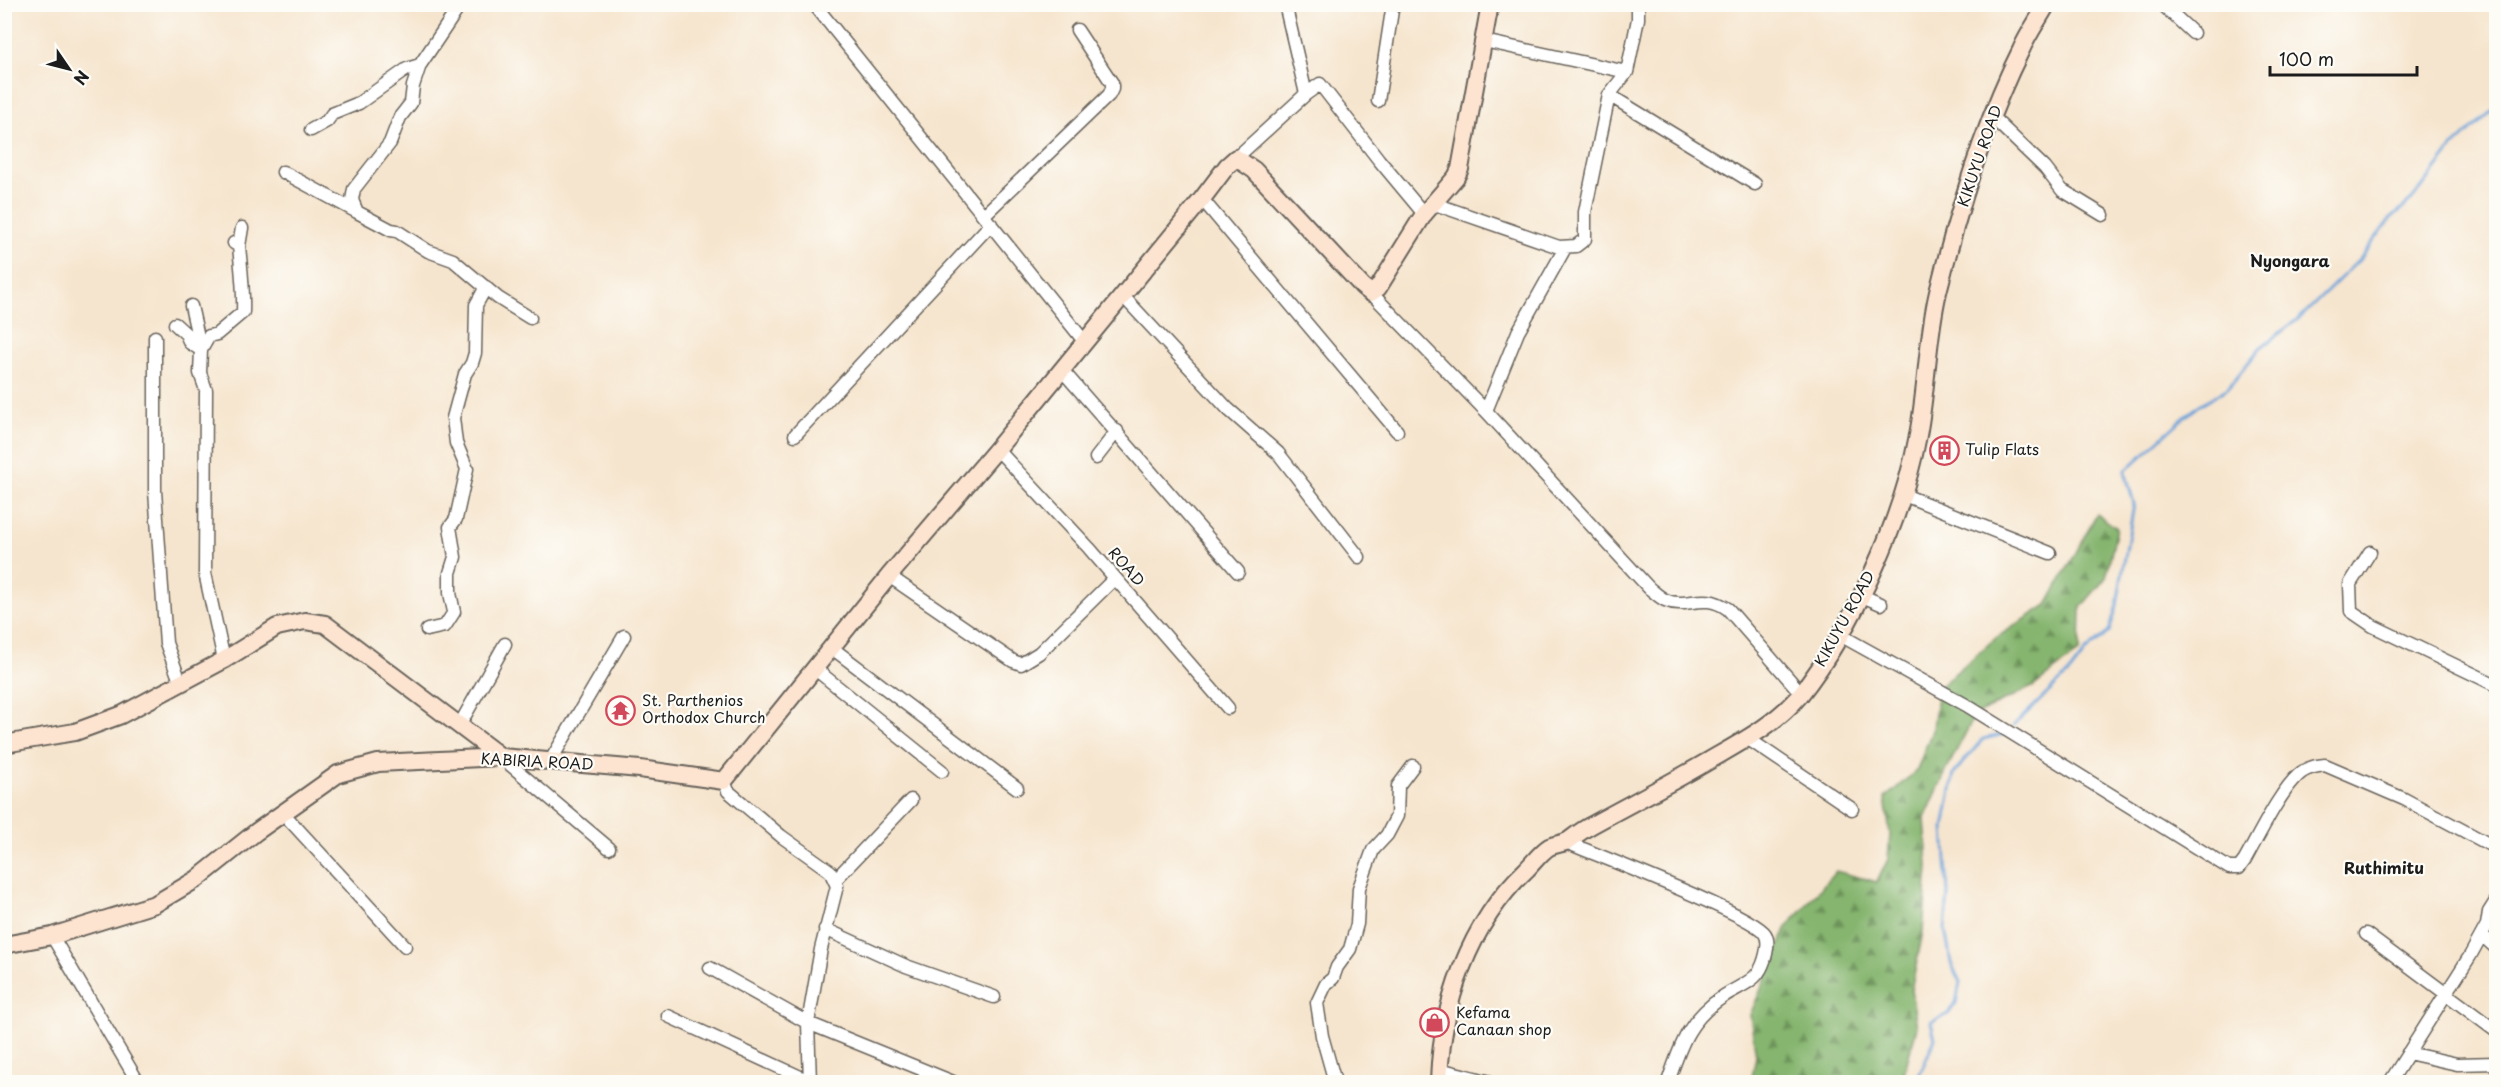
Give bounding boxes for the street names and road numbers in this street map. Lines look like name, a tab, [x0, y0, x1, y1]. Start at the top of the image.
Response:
street label: KIKUYU ROAD	[1950, 101, 2007, 210]
street label: ROAD	[1104, 541, 1151, 591]
street label: KIKUYU ROAD	[1808, 566, 1880, 670]
street label: KABIRIA ROAD	[480, 746, 594, 775]

